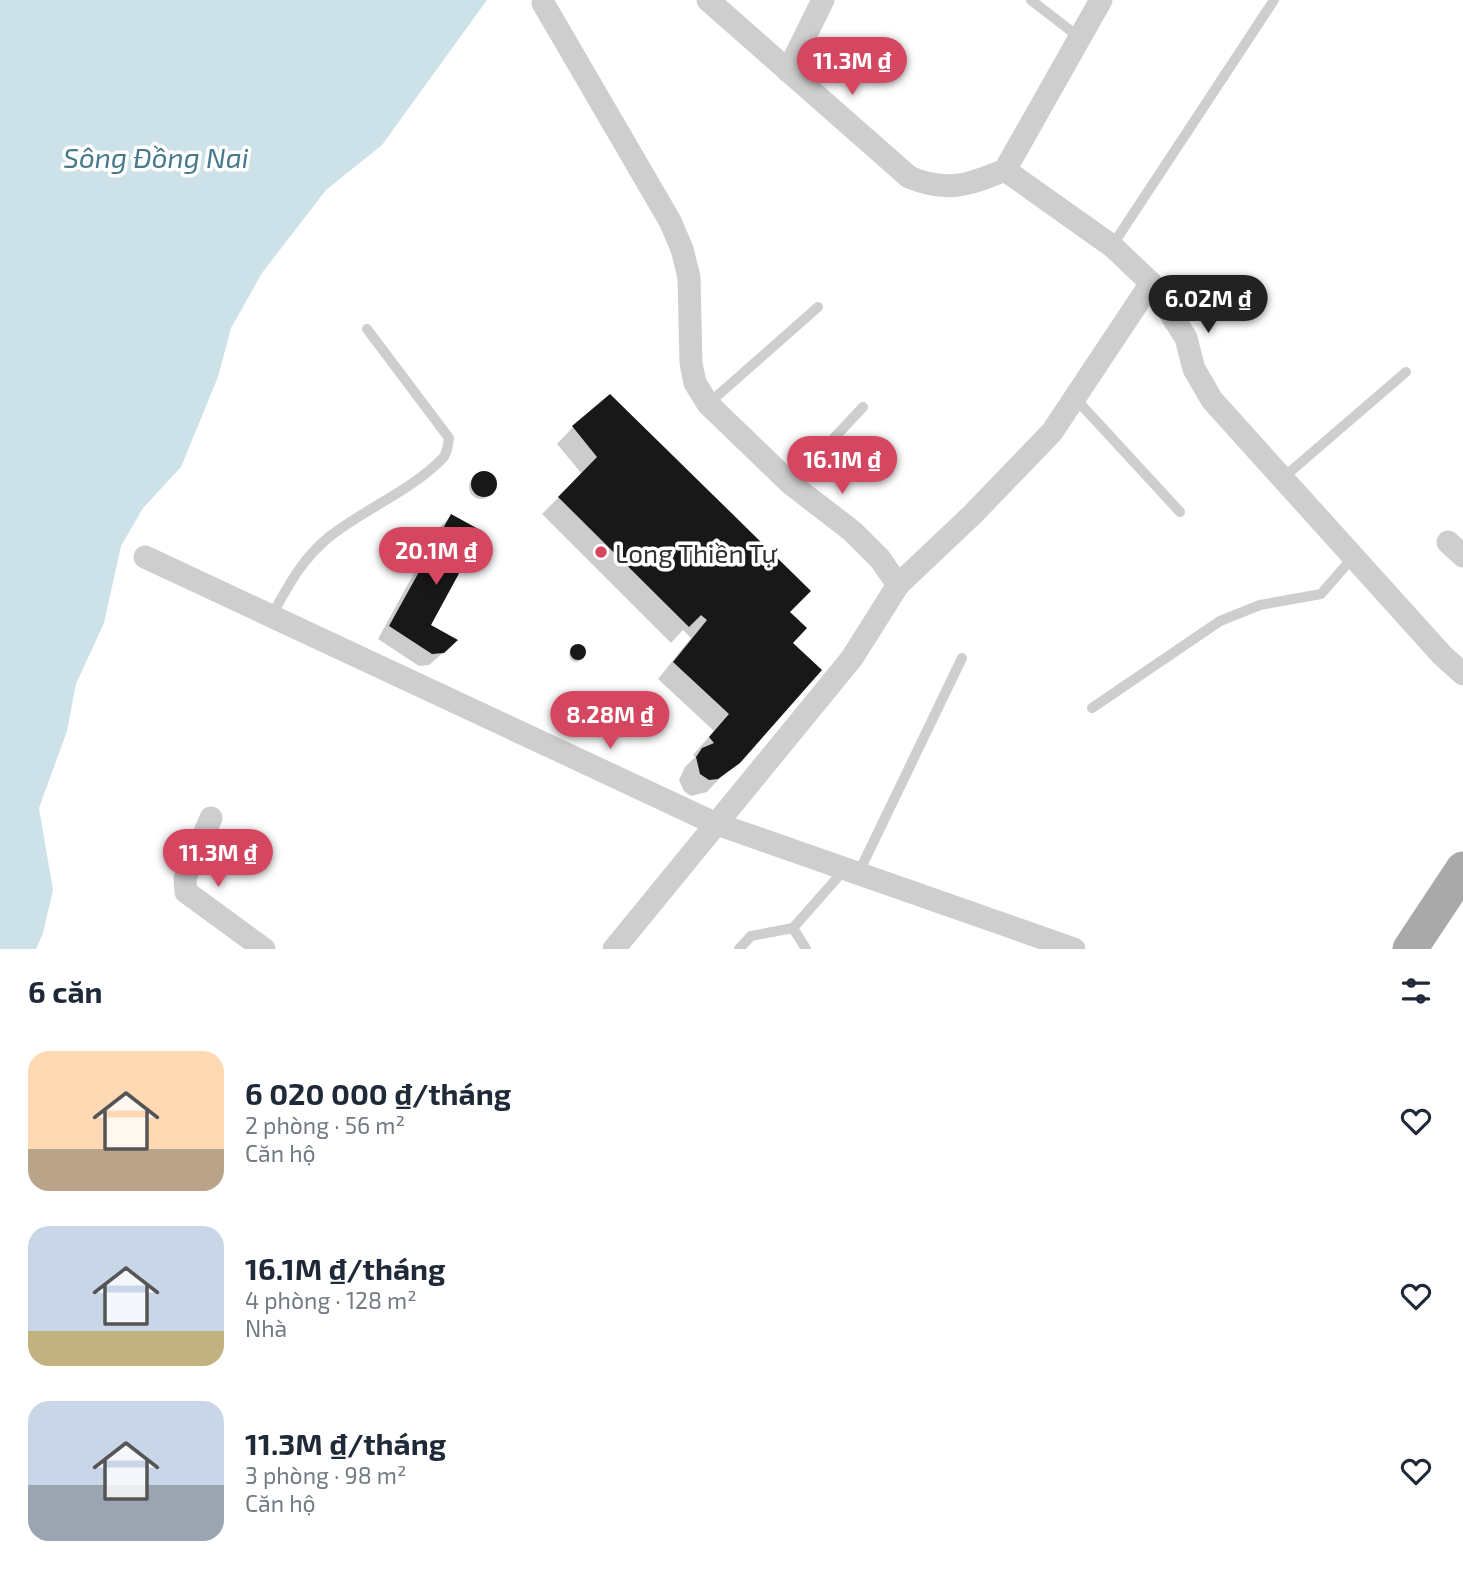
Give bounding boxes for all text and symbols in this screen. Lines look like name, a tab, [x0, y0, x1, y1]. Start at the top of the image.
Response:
pin: 11.3M ₫	[787, 38, 917, 97]
text: 11.3M ₫	[813, 46, 891, 74]
water label: Sông Đồng Nai	[63, 140, 249, 174]
pin: 6.02M ₫	[1143, 276, 1273, 335]
text: 6.02M ₫	[1165, 284, 1251, 312]
pin: 16.1M ₫	[777, 436, 907, 496]
text: 16.1M ₫	[803, 445, 881, 473]
pin: 20.1M ₫	[371, 528, 501, 587]
text: 20.1M ₫	[395, 536, 477, 564]
place label: Long Thiền Tự	[615, 537, 779, 568]
marker: Long Thiền Tự	[593, 544, 609, 560]
pin: 8.28M ₫	[545, 692, 675, 751]
text: 8.28M ₫	[566, 700, 654, 728]
pin: 11.3M ₫	[153, 830, 283, 889]
text: 11.3M ₫	[179, 838, 257, 866]
icon: filters	[1397, 972, 1435, 1010]
text: 6 căn	[28, 973, 103, 1009]
text: 6 020 000 ₫/tháng	[245, 1075, 511, 1111]
icon: home	[84, 1079, 168, 1163]
icon: heart	[1397, 1102, 1435, 1140]
text: 2 phòng · 56 m²	[245, 1111, 405, 1139]
text: Căn hộ	[245, 1139, 316, 1167]
text: 16.1M ₫/tháng	[245, 1250, 446, 1286]
icon: home	[84, 1254, 168, 1338]
icon: heart	[1397, 1277, 1435, 1315]
text: 4 phòng · 128 m²	[245, 1286, 417, 1314]
text: Nhà	[245, 1314, 287, 1342]
text: 11.3M ₫/tháng	[245, 1425, 446, 1461]
icon: home	[84, 1429, 168, 1513]
icon: heart	[1397, 1452, 1435, 1490]
text: 3 phòng · 98 m²	[245, 1461, 406, 1489]
text: Căn hộ	[245, 1489, 316, 1517]

